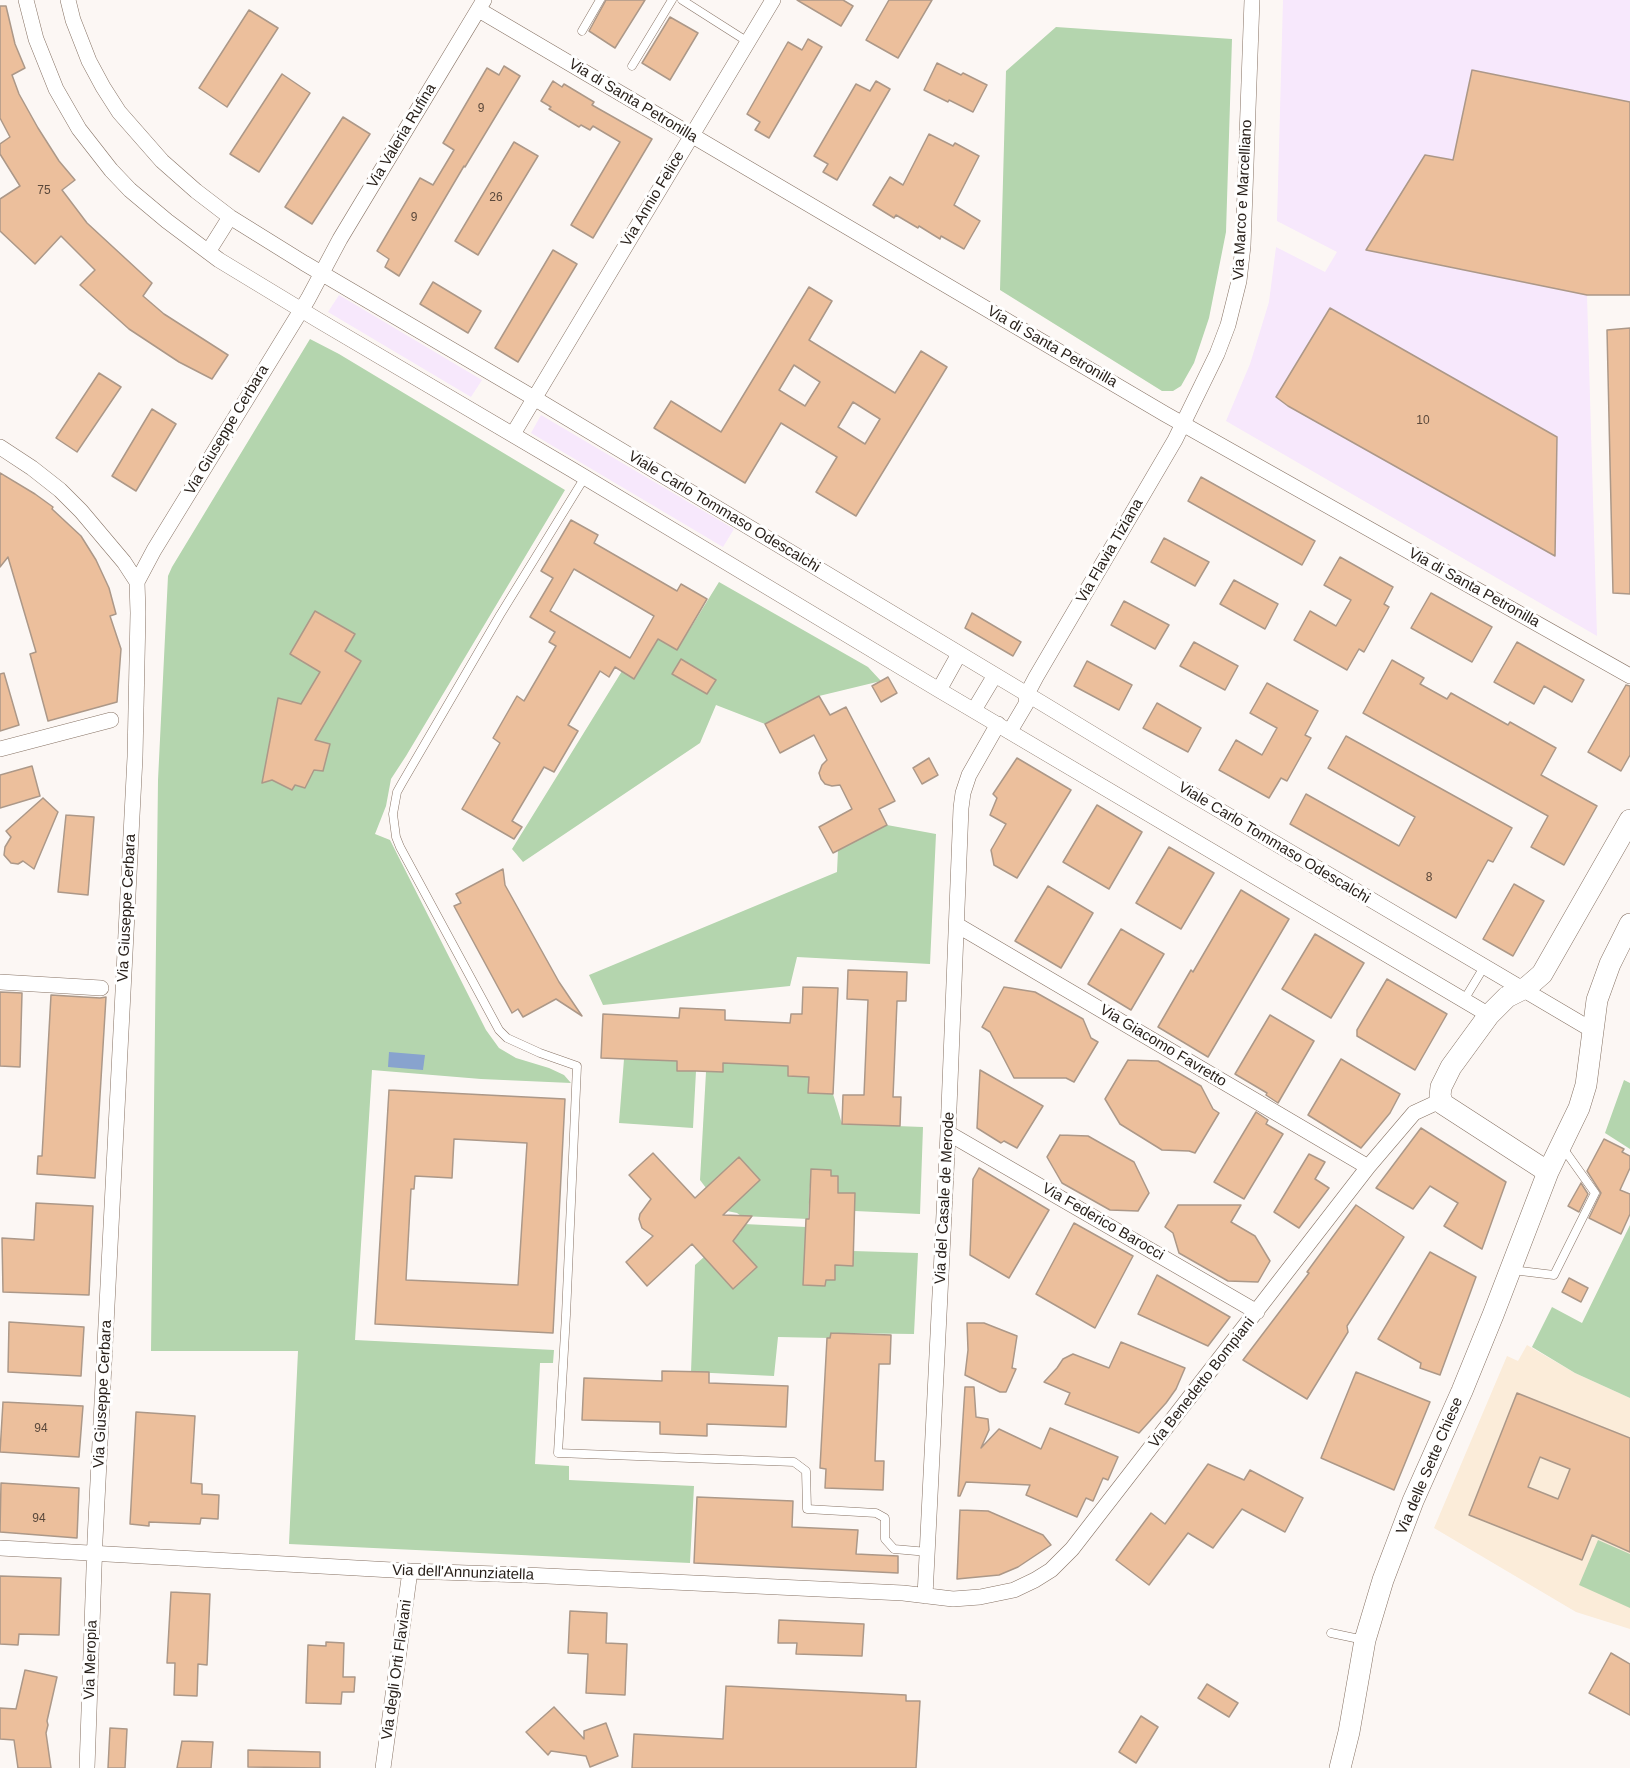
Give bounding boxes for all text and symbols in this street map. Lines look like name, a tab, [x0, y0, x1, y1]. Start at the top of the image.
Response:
street label: Via di Santa Petronilla	[565, 55, 701, 147]
street label: Via Valeria Rufina	[364, 80, 440, 192]
house number: 9	[478, 102, 484, 116]
street label: Via Marco e Marcelliano	[1230, 119, 1256, 281]
street label: Via Annio Felice	[617, 148, 689, 250]
house number: 75	[37, 184, 51, 198]
house number: 26	[489, 191, 503, 205]
house number: 9	[411, 211, 417, 225]
street label: Via di Santa Petronilla	[984, 302, 1120, 392]
street label: Via Giuseppe Cerbara	[181, 362, 273, 498]
house number: 10	[1416, 414, 1430, 428]
street label: Viale Carlo Tommaso Odescalchi	[625, 447, 823, 577]
street label: Via Flavia Tiziana	[1073, 496, 1147, 606]
street label: Via di Santa Petronilla	[1405, 544, 1543, 632]
street label: Viale Carlo Tommaso Odescalchi	[1175, 778, 1373, 908]
street label: Via Giuseppe Cerbara	[114, 834, 140, 982]
house number: 8	[1426, 871, 1432, 885]
street label: Via Giacomo Favretto	[1096, 1001, 1230, 1091]
street label: Via del Casale de Merode	[932, 1111, 958, 1285]
street label: Via Federico Barocci	[1039, 1180, 1167, 1264]
street label: Via Benedetto Bompiani	[1145, 1314, 1259, 1452]
street label: Via Giuseppe Cerbara	[90, 1320, 116, 1468]
street label: Via delle Sette Chiese	[1393, 1395, 1467, 1537]
house number: 94	[34, 1422, 48, 1436]
house number: 94	[32, 1512, 46, 1526]
street label: Via dell'Annunziatella	[392, 1562, 534, 1584]
street label: Via degli Orti Flaviani	[378, 1599, 416, 1741]
street label: Via Meropia	[81, 1620, 101, 1700]

